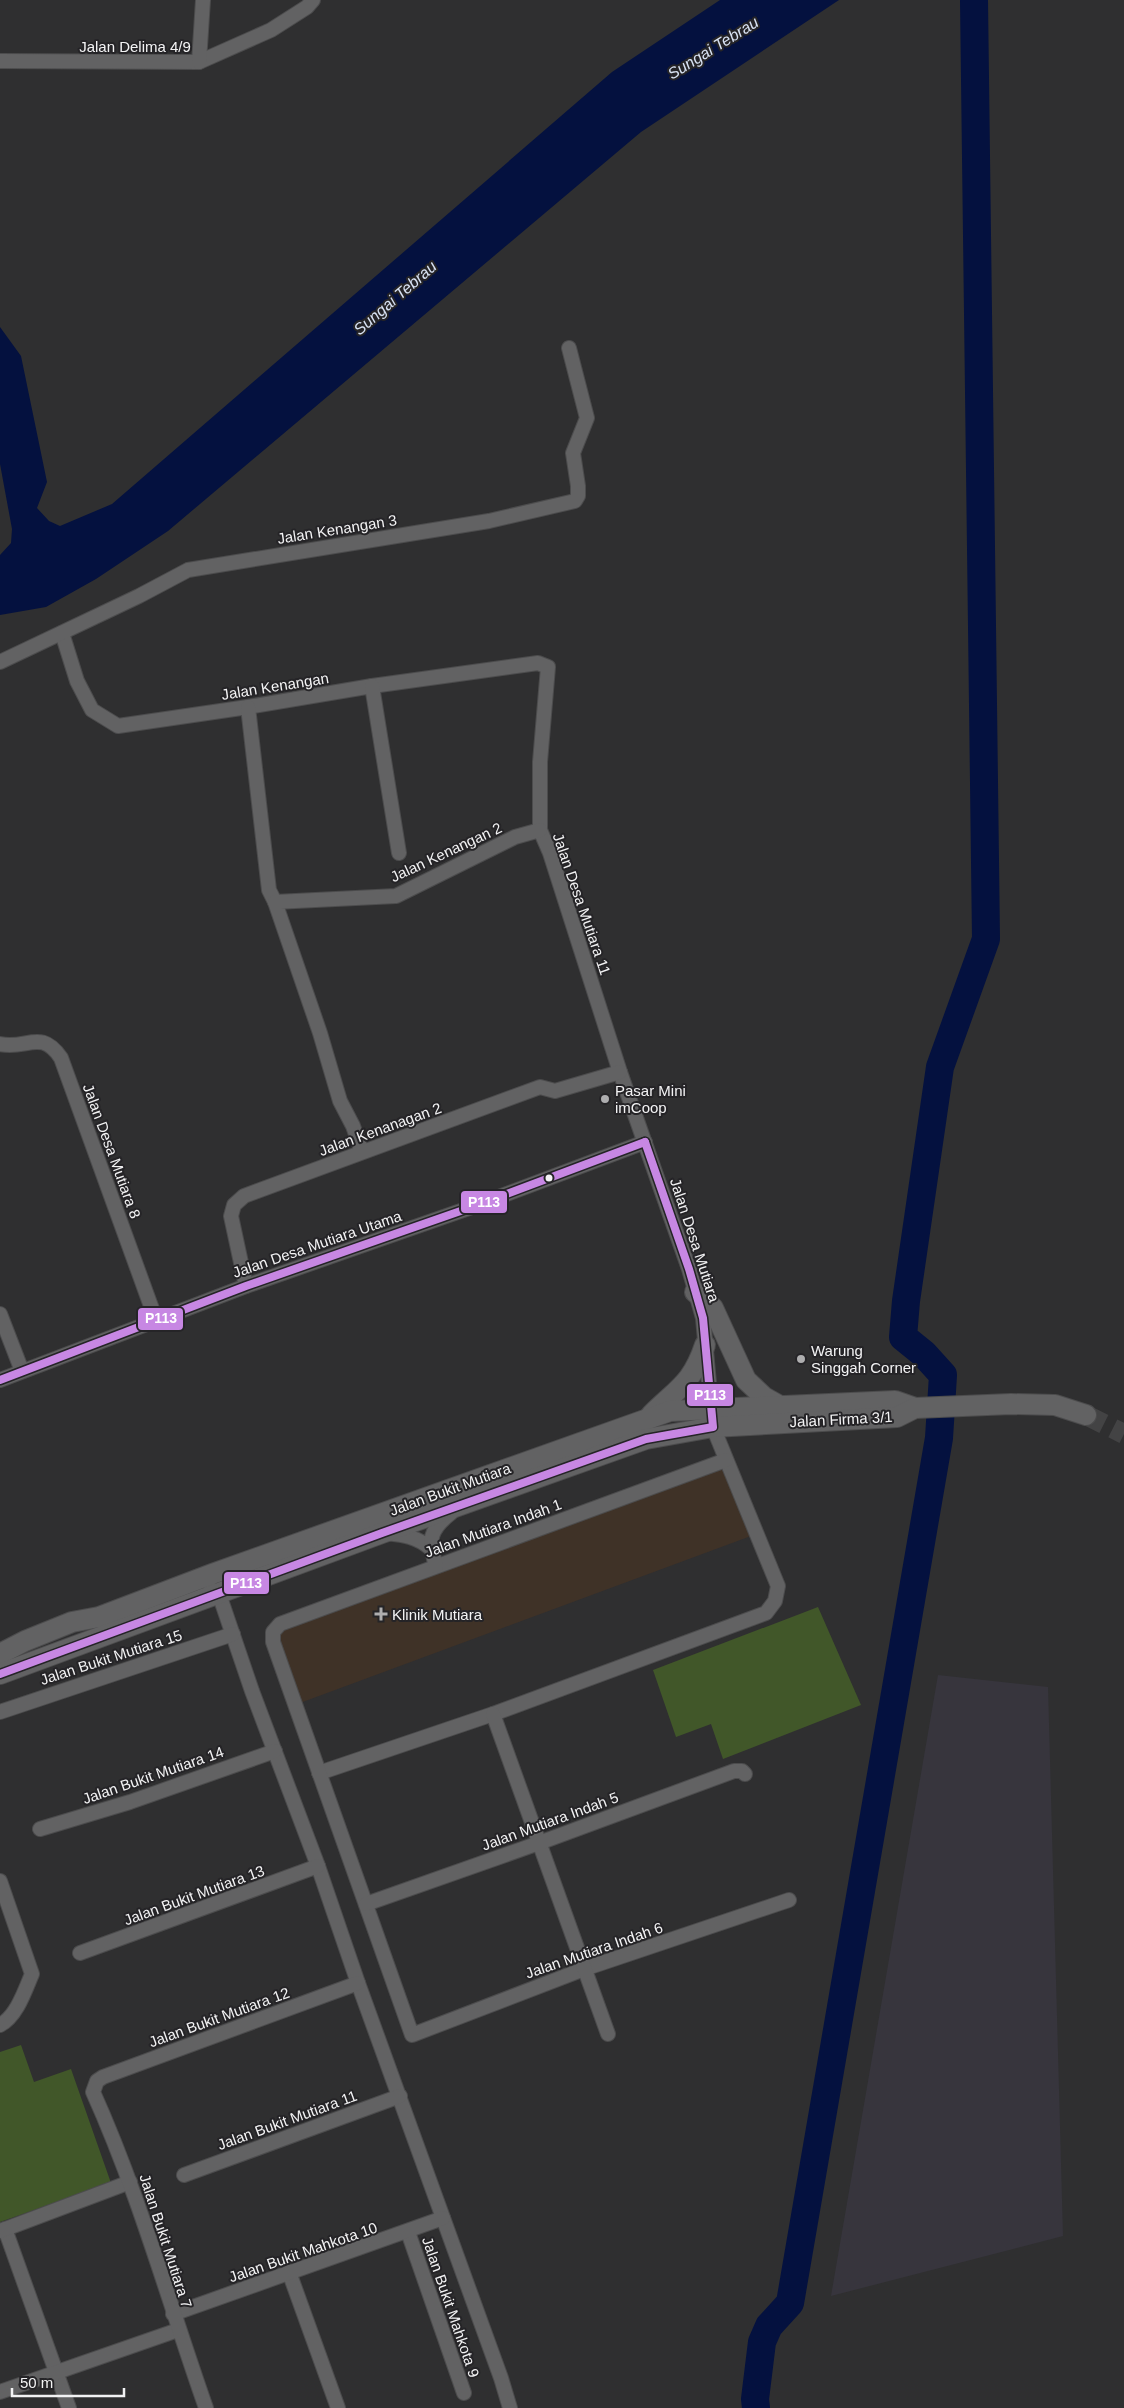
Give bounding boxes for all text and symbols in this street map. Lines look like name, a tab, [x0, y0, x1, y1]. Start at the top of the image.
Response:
water label: Sungai Tebrau	[665, 13, 761, 83]
street label: Jalan Delima 4/9	[79, 38, 191, 55]
water label: Sungai Tebrau	[350, 258, 440, 338]
street label: Jalan Kenangan 3	[276, 511, 398, 547]
street label: Jalan Kenangan	[220, 669, 330, 703]
street label: Jalan Kenangan 2	[388, 819, 504, 885]
street label: Jalan Desa Mutiara 11	[550, 831, 614, 977]
street label: Jalan Desa Mutiara 8	[80, 1081, 144, 1221]
place label: Pasar Mini imCoop	[615, 1082, 686, 1116]
marker: Pasar Mini imCoop	[599, 1093, 611, 1105]
street label: Jalan Kenanagan 2	[316, 1099, 444, 1159]
unlabelled marker	[544, 1173, 554, 1183]
street label: Jalan Desa Mutiara	[667, 1176, 723, 1305]
line badge: P113	[460, 1190, 508, 1214]
text: P113	[468, 1194, 500, 1210]
street label: Jalan Desa Mutiara Utama	[230, 1207, 404, 1281]
line badge: P113	[137, 1307, 184, 1331]
text: P113	[145, 1310, 177, 1326]
place label: Warung Singgah Corner	[811, 1342, 916, 1376]
marker: Warung Singgah Corner	[795, 1353, 807, 1365]
line badge: P113	[686, 1383, 734, 1407]
text: P113	[694, 1387, 726, 1403]
street label: Jalan Firma 3/1	[789, 1408, 893, 1430]
street label: Jalan Bukit Mutiara	[387, 1459, 513, 1519]
street label: Jalan Mutiara Indah 1	[422, 1495, 564, 1561]
line badge: P113	[223, 1571, 270, 1595]
text: P113	[230, 1575, 262, 1591]
place label: Klinik Mutiara	[392, 1606, 483, 1623]
marker: Klinik Mutiara	[374, 1607, 388, 1621]
street label: Jalan Bukit Mutiara 15	[38, 1626, 184, 1688]
street label: Jalan Bukit Mutiara 14	[80, 1743, 226, 1807]
street label: Jalan Mutiara Indah 5	[479, 1788, 621, 1854]
street label: Jalan Bukit Mutiara 13	[121, 1862, 267, 1928]
street label: Jalan Mutiara Indah 6	[523, 1918, 665, 1982]
street label: Jalan Bukit Mutiara 12	[146, 1984, 292, 2050]
street label: Jalan Bukit Mutiara 11	[215, 2087, 359, 2153]
street label: Jalan Bukit Mutiara 7	[136, 2172, 196, 2310]
street label: Jalan Bukit Mahkota 10	[227, 2219, 379, 2285]
street label: Jalan Bukit Mahkota 9	[419, 2234, 483, 2380]
scale bar	[12, 2366, 125, 2398]
text: 50 m	[20, 2374, 53, 2391]

